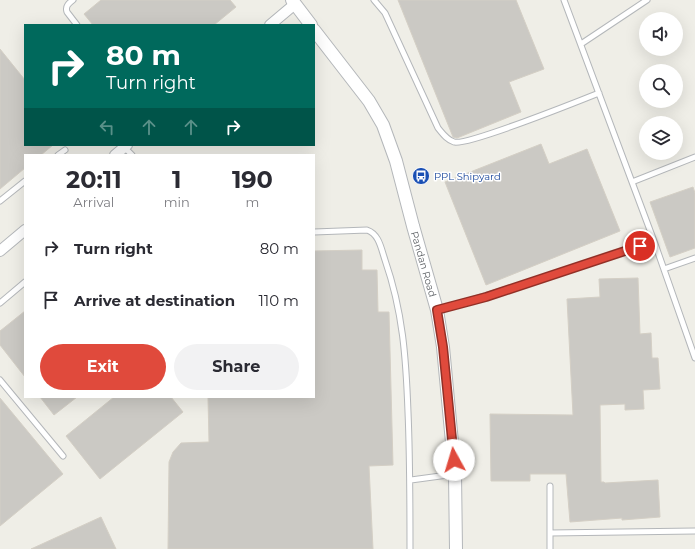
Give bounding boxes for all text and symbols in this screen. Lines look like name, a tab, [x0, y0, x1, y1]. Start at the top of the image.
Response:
map controls	[639, 12, 683, 160]
button: sound	[639, 12, 683, 56]
text: 80 m	[106, 38, 181, 72]
icon: right	[40, 40, 92, 92]
button: search	[639, 64, 683, 108]
text: Turn right	[106, 72, 196, 94]
icon: left	[96, 116, 118, 138]
icon: ahead	[138, 116, 160, 138]
icon: ahead	[180, 116, 202, 138]
icon: right	[222, 116, 244, 138]
button: layers	[639, 116, 683, 160]
text: 20:11	[66, 165, 122, 194]
text: 1	[172, 165, 181, 194]
text: 190	[232, 165, 273, 194]
bus stop icon: PPL Shipyard	[411, 166, 431, 186]
place label: PPL Shipyard	[434, 170, 501, 183]
text: Arrival	[73, 194, 114, 210]
text: min	[164, 194, 190, 210]
text: m	[245, 194, 259, 210]
pin	[623, 229, 657, 263]
street label: Pandan Road	[408, 230, 439, 299]
icon: arrive	[629, 235, 651, 257]
icon: right	[40, 237, 62, 259]
text: Turn right	[74, 239, 153, 258]
text: 80 m	[260, 239, 299, 258]
icon: arrive	[40, 289, 62, 311]
text: Arrive at destination	[74, 291, 235, 310]
text: 110 m	[258, 291, 299, 310]
button: Exit	[40, 344, 166, 390]
button: Share	[174, 344, 299, 390]
position arrow	[433, 439, 475, 481]

